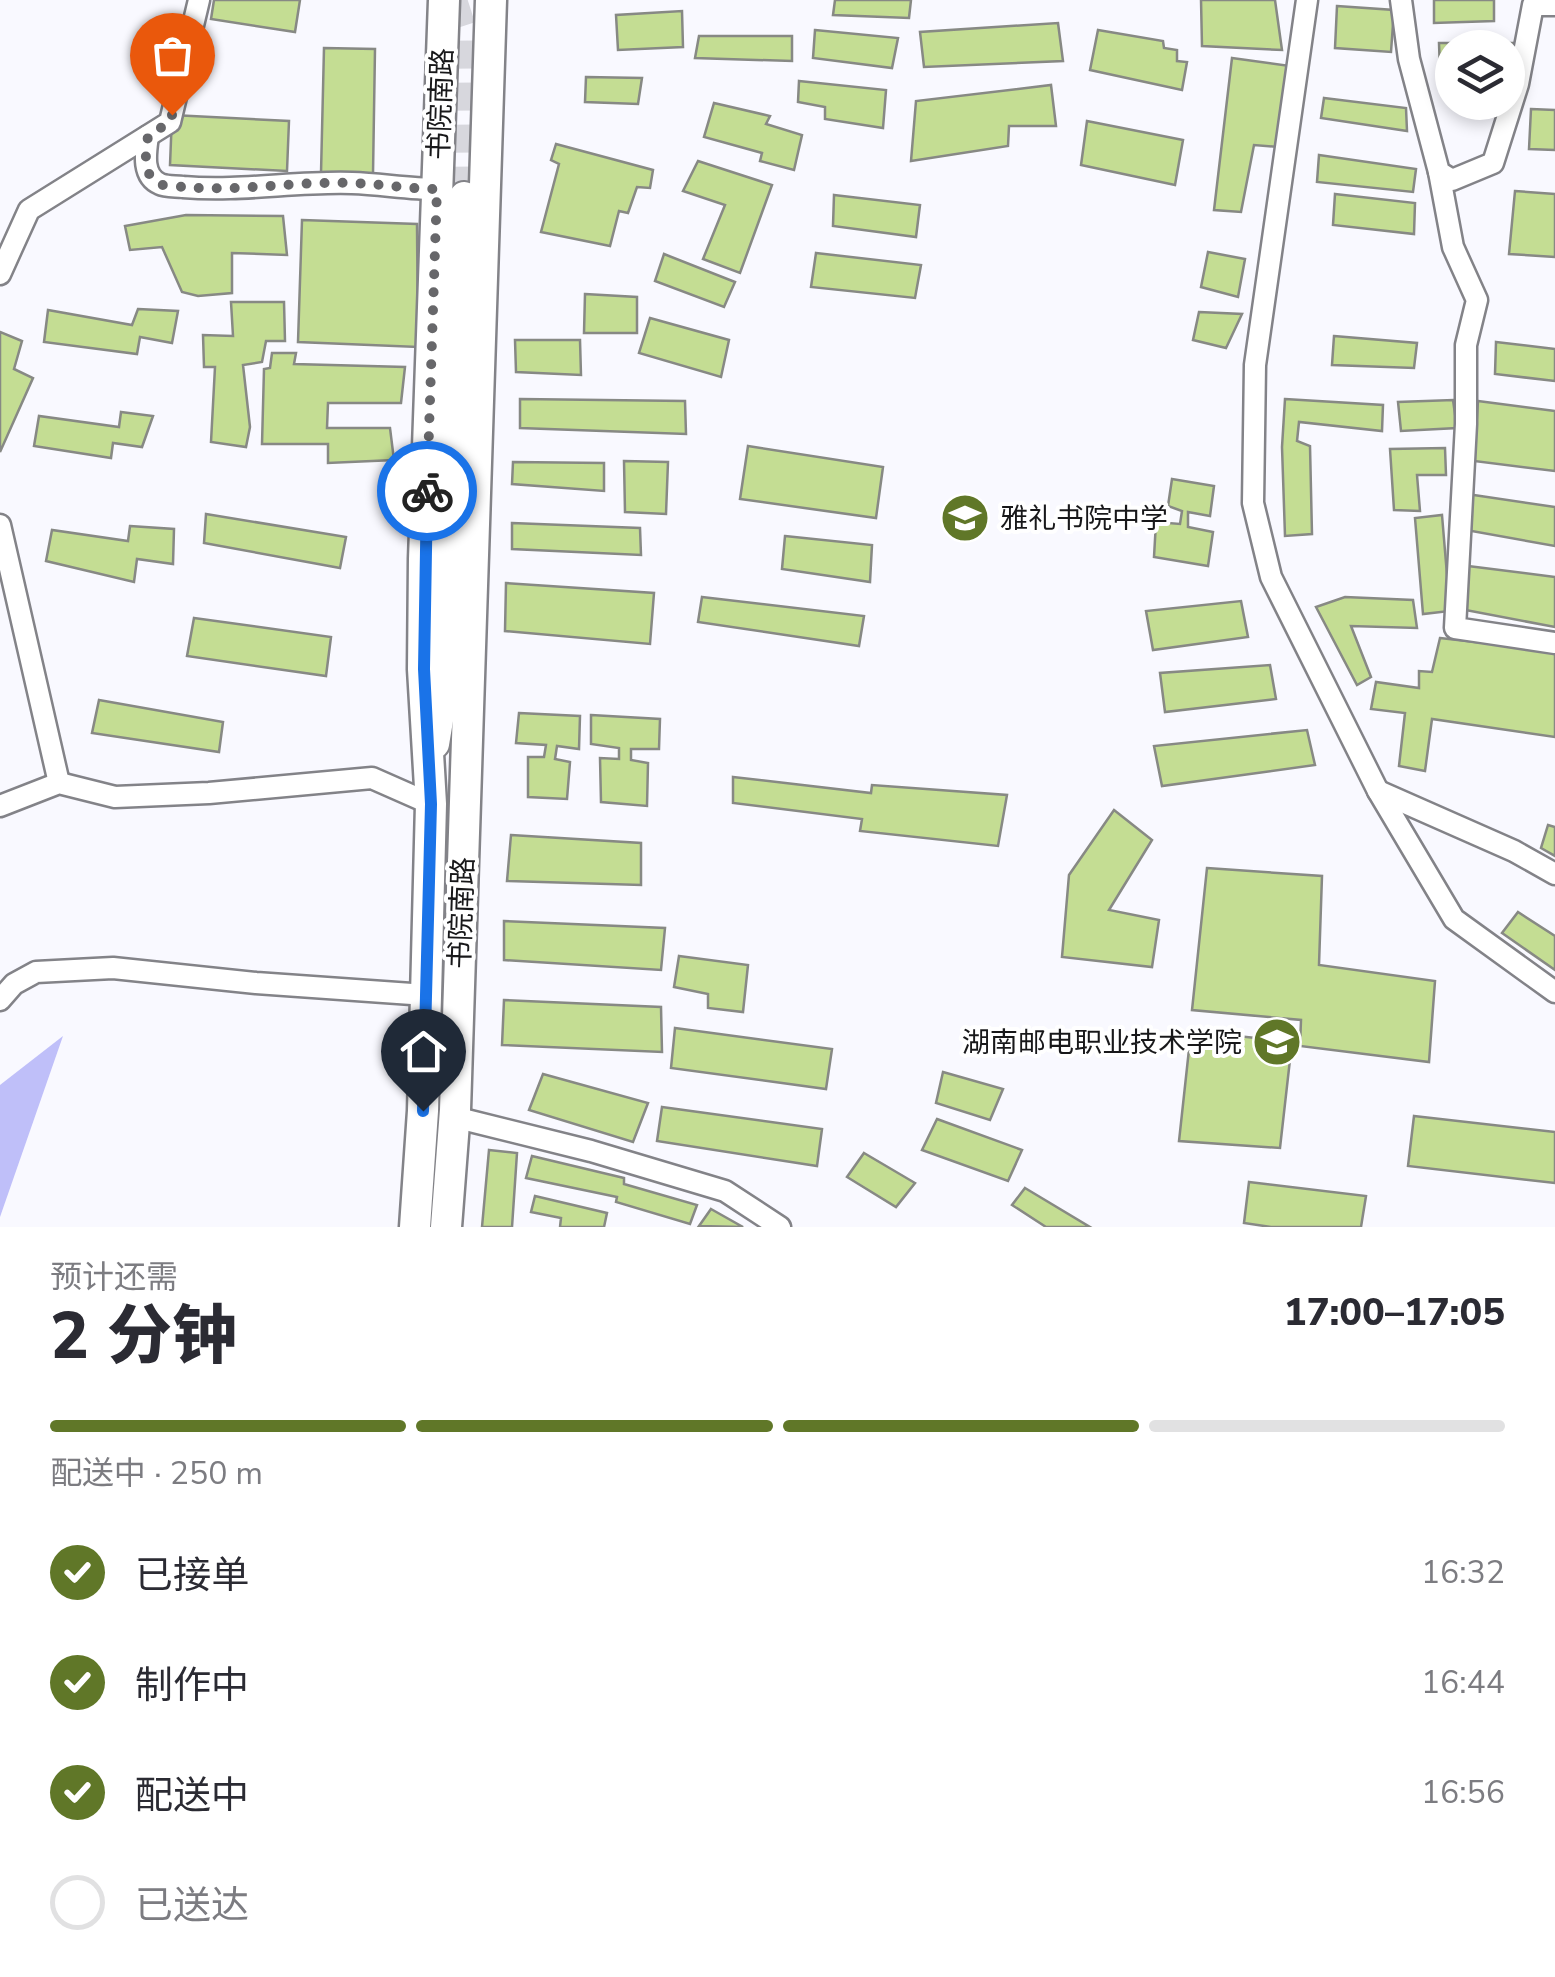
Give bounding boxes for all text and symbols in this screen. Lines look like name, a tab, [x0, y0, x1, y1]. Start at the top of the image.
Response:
pin	[130, 13, 215, 116]
icon: bag	[145, 28, 200, 83]
map controls	[1435, 30, 1525, 120]
button: layers	[1435, 30, 1525, 120]
street label: 书院南路	[420, 47, 462, 161]
courier	[377, 441, 477, 541]
icon: bike	[400, 464, 455, 519]
school or university icon: 雅礼书院中学	[939, 492, 991, 544]
place label: 雅礼书院中学	[1000, 500, 1168, 538]
street label: 书院南路	[441, 856, 483, 970]
pin	[381, 1009, 466, 1112]
school or university icon: 湖南邮电职业技术学院	[1251, 1016, 1303, 1068]
icon: home	[396, 1024, 451, 1079]
place label: 湖南邮电职业技术学院	[962, 1024, 1242, 1062]
text: 预计还需	[50, 1256, 178, 1299]
text: 17:00–17:05	[1284, 1287, 1505, 1338]
text: 2 分钟	[50, 1292, 237, 1381]
text: 配送中 · 250 m	[50, 1452, 263, 1495]
icon: check	[50, 1545, 105, 1600]
text: 已接单	[135, 1550, 249, 1601]
text: 16:32	[1421, 1551, 1505, 1594]
icon: check	[50, 1655, 105, 1710]
text: 制作中	[135, 1660, 249, 1711]
text: 16:44	[1421, 1661, 1505, 1704]
icon: check	[50, 1765, 105, 1820]
text: 配送中	[135, 1770, 249, 1821]
text: 16:56	[1421, 1771, 1505, 1814]
text: 已送达	[135, 1880, 249, 1931]

